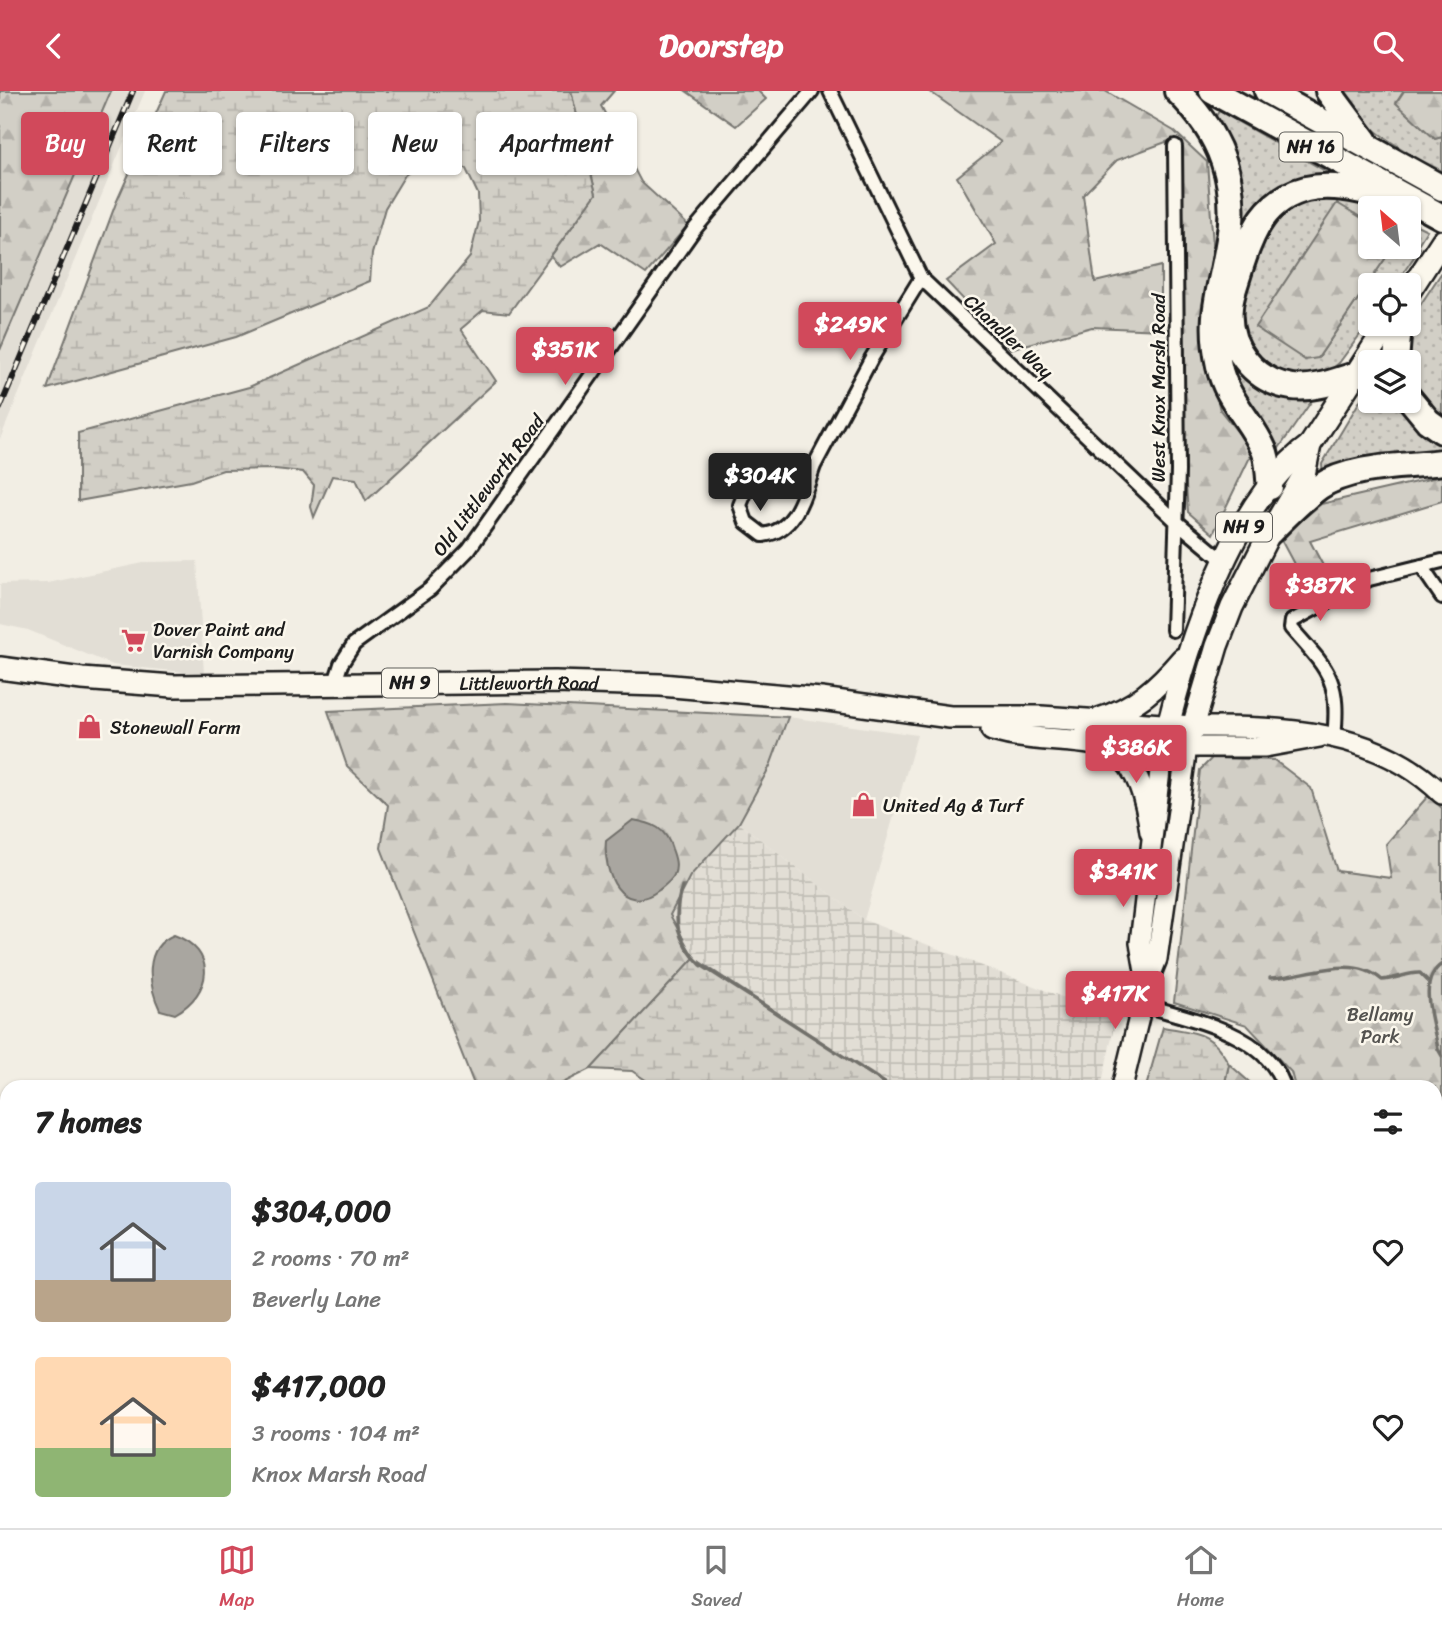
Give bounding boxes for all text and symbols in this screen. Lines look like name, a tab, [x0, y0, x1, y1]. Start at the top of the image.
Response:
text: Doorstep	[659, 17, 783, 74]
icon: back	[35, 27, 73, 65]
icon: search	[1369, 27, 1407, 65]
chip: Buy	[21, 112, 109, 175]
chip: Rent	[123, 112, 222, 175]
chip: Filters	[236, 112, 354, 175]
chip: New	[368, 112, 462, 175]
chip: Apartment	[476, 112, 637, 175]
road number: NH 16	[1280, 133, 1342, 161]
north arrow	[1358, 196, 1421, 259]
map controls	[1358, 196, 1421, 413]
button: locate	[1358, 273, 1421, 336]
street label: Chandler Way	[956, 286, 1062, 387]
street label: West Knox Marsh Road	[1142, 293, 1175, 482]
pin: $249K	[801, 303, 899, 362]
text: $249K	[814, 304, 886, 345]
pin: $351K	[516, 327, 614, 387]
text: $351K	[532, 329, 598, 370]
button: layers	[1358, 350, 1421, 413]
street label: Old Littleworth Road	[424, 406, 554, 564]
pin: $304K	[711, 453, 809, 513]
text: $304K	[724, 455, 796, 496]
road number: NH 9	[1216, 513, 1272, 541]
pin: $387K	[1271, 563, 1369, 623]
text: $387K	[1285, 565, 1355, 606]
place label: Dover Paint and Varnish Company	[153, 613, 294, 668]
supermarket icon: Dover Paint and Varnish Company	[119, 626, 147, 654]
street label: Littleworth Road	[459, 666, 601, 700]
road number: NH 9	[382, 669, 438, 697]
place label: Stonewall Farm	[110, 711, 241, 744]
shop icon: Stonewall Farm	[76, 713, 104, 741]
pin: $386K	[1087, 725, 1185, 785]
text: $386K	[1101, 727, 1171, 768]
place label: United Ag & Turf	[883, 789, 1025, 822]
shop icon: United Ag & Turf	[849, 791, 877, 819]
pin: $341K	[1074, 849, 1172, 909]
text: $341K	[1090, 851, 1156, 892]
pin: $417K	[1066, 971, 1164, 1031]
text: $417K	[1082, 973, 1148, 1014]
park label: Bellamy Park	[1347, 998, 1413, 1053]
text: 7 homes	[35, 1095, 142, 1149]
icon: filters	[1369, 1103, 1407, 1141]
text: $304,000	[252, 1184, 391, 1238]
icon: home	[91, 1210, 175, 1294]
icon: heart	[1369, 1233, 1407, 1271]
text: 2 rooms · 70 m²	[252, 1238, 410, 1279]
text: Beverly Lane	[252, 1279, 381, 1320]
text: $417,000	[252, 1359, 386, 1413]
icon: home	[91, 1385, 175, 1469]
icon: heart	[1369, 1408, 1407, 1446]
text: 3 rooms · 104 m²	[252, 1413, 420, 1454]
text: Knox Marsh Road	[252, 1454, 426, 1495]
tab: Map	[218, 1541, 256, 1616]
tab: Saved	[691, 1541, 741, 1616]
tab: Home	[1177, 1541, 1224, 1616]

